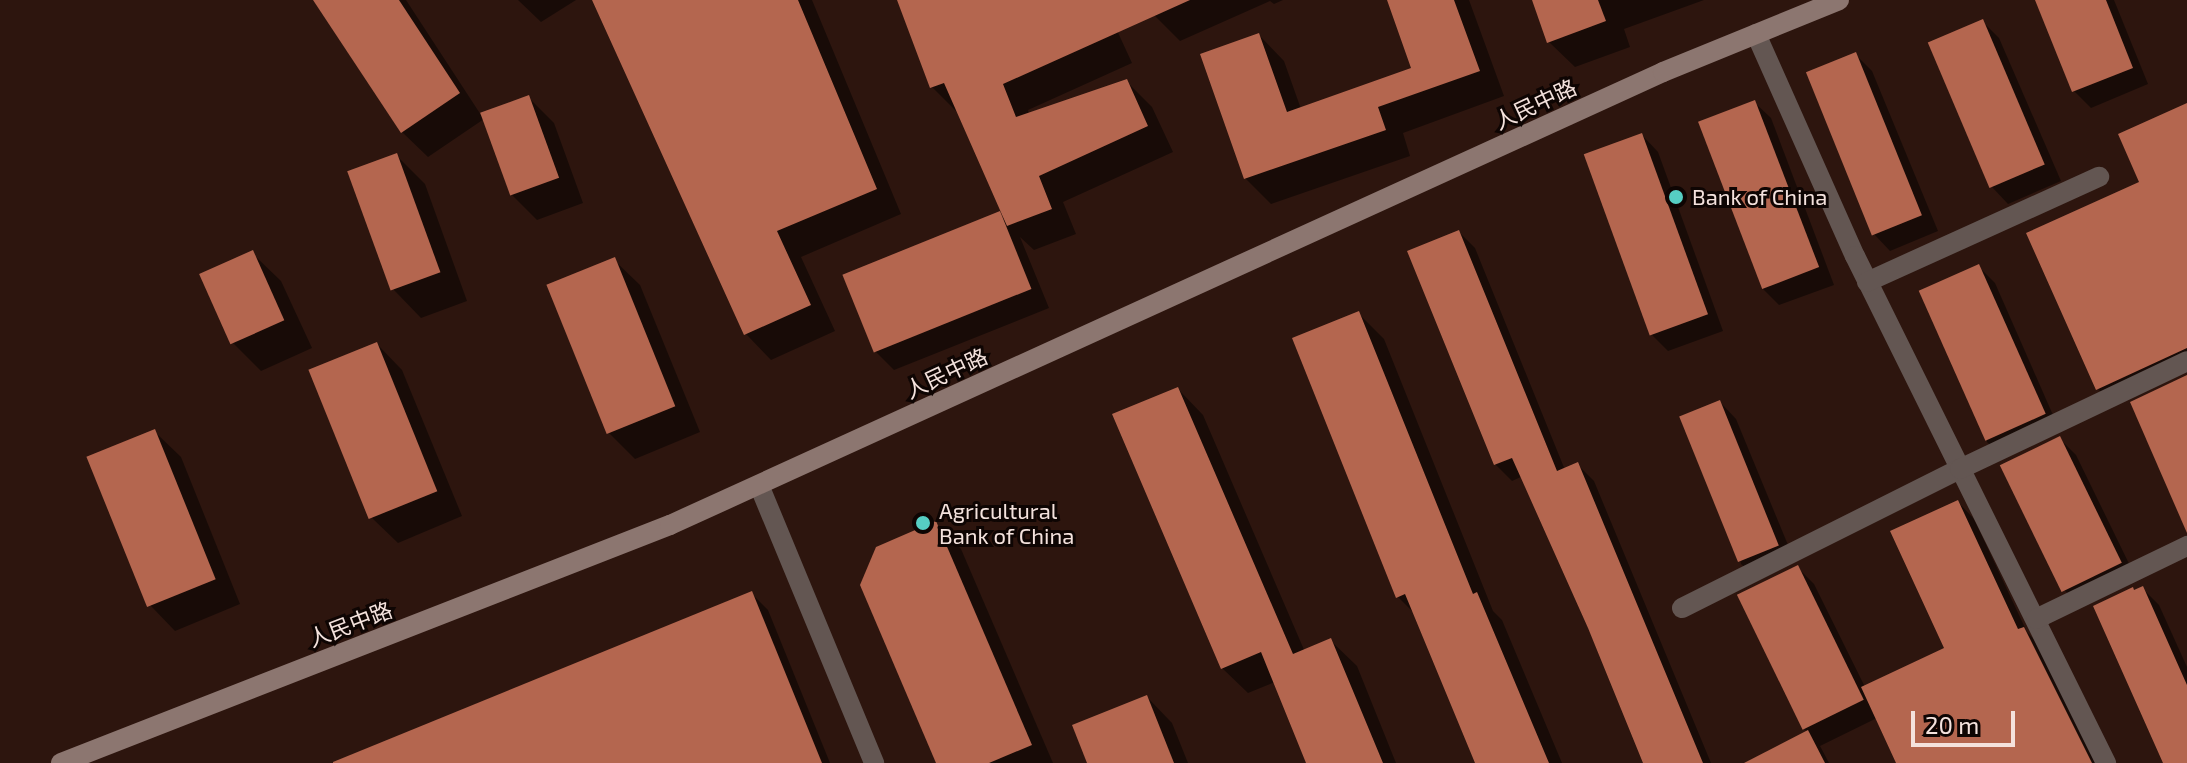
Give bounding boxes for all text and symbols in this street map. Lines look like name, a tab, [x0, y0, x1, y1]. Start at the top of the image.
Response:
street label: 人民中路	[1490, 73, 1580, 135]
place label: Bank of China	[1692, 184, 1828, 210]
marker: Bank of China	[1667, 188, 1685, 206]
street label: 人民中路	[901, 342, 991, 404]
place label: Agricultural Bank of China	[939, 497, 1075, 548]
marker: Agricultural Bank of China	[914, 514, 932, 532]
street label: 人民中路	[304, 596, 396, 652]
scale bar	[1915, 695, 2019, 745]
text: 20 m	[1925, 710, 1979, 739]

